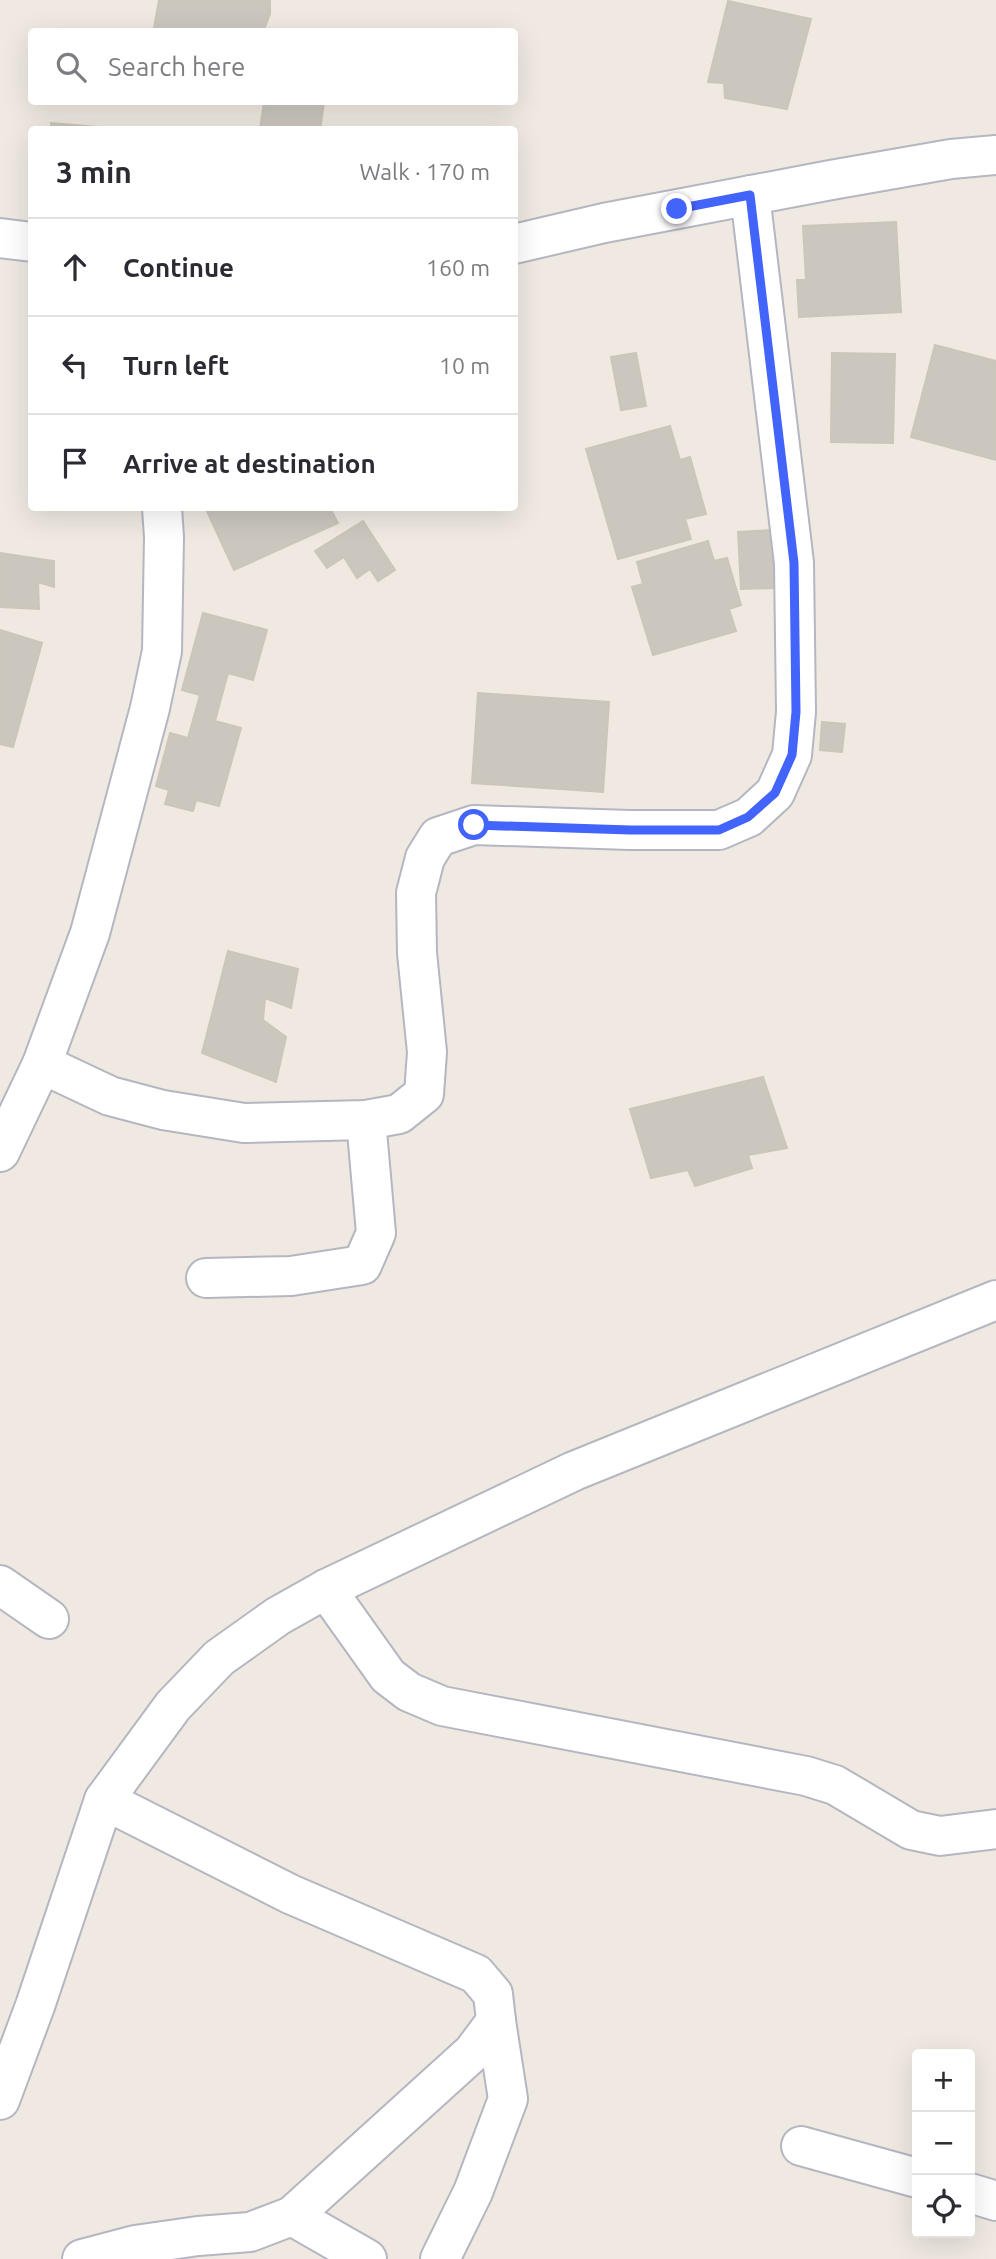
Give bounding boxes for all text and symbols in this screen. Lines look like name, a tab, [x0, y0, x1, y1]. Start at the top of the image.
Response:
search box	[28, 28, 518, 105]
icon: search	[52, 48, 90, 86]
text: Search here	[108, 52, 245, 81]
text: 3 min	[56, 155, 132, 189]
text: Walk · 170 m	[359, 159, 490, 184]
route end	[661, 193, 692, 224]
icon: ahead	[56, 248, 94, 286]
text: Continue	[123, 253, 234, 282]
text: 160 m	[426, 255, 490, 280]
icon: left	[56, 346, 94, 384]
text: Turn left	[123, 351, 229, 380]
text: 10 m	[439, 353, 490, 378]
icon: arrive	[56, 444, 94, 482]
text: Arrive at destination	[123, 449, 376, 478]
route start	[458, 809, 489, 840]
map controls	[912, 2049, 975, 2238]
button: +	[912, 2049, 975, 2112]
button: −	[912, 2112, 975, 2175]
button: locate	[912, 2175, 975, 2238]

